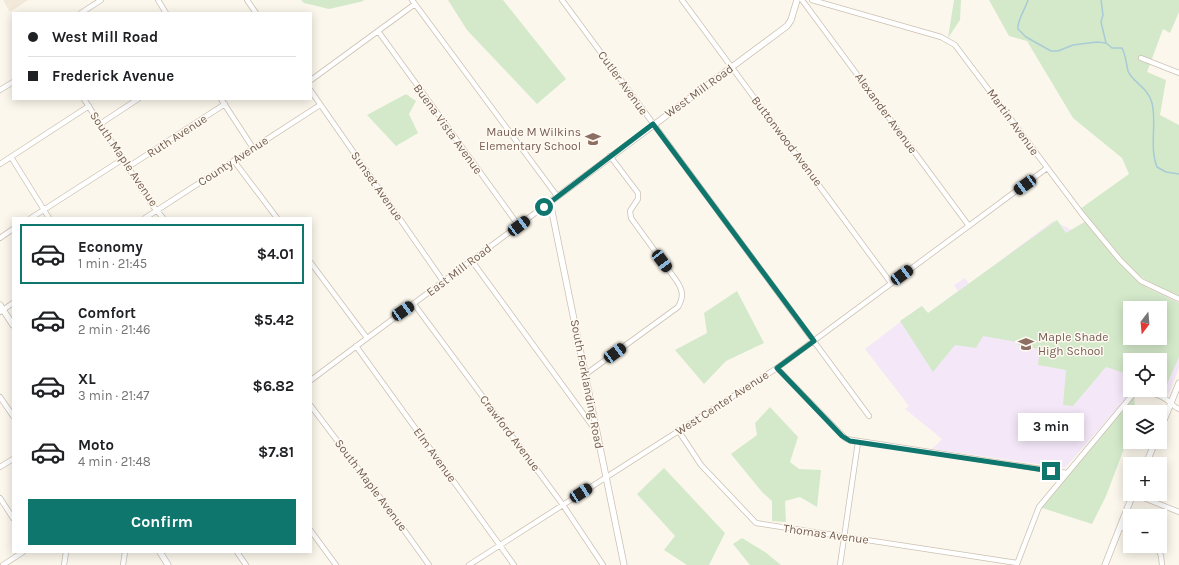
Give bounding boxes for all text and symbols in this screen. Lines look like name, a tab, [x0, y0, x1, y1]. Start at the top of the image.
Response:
text: West Mill Road	[52, 28, 158, 46]
street label: Cutler Avenue	[595, 48, 651, 118]
street label: West Mill Road	[662, 61, 736, 121]
text: Frederick Avenue	[52, 67, 174, 85]
street label: Alexander Avenue	[852, 70, 920, 156]
street label: Buena Vista Avenue	[411, 81, 485, 177]
street label: Martin Avenue	[984, 86, 1042, 158]
street label: Buttonwood Avenue	[749, 93, 825, 189]
street label: South Maple Avenue	[87, 109, 161, 209]
street label: Ruth Avenue	[144, 111, 210, 161]
place label: Maude M Wilkins Elementary School	[479, 125, 581, 153]
school or university icon: Maude M Wilkins Elementary School	[584, 130, 602, 148]
street label: County Avenue	[195, 133, 271, 189]
street label: Sunset Avenue	[348, 149, 406, 223]
car	[1012, 173, 1038, 197]
route start	[535, 198, 553, 216]
car	[506, 214, 532, 238]
icon: car	[30, 236, 66, 272]
text: Economy	[78, 238, 143, 256]
street label: East Mill Road	[424, 241, 494, 299]
text: $4.01	[257, 245, 294, 263]
car	[650, 248, 674, 274]
text: 1 min · 21:45	[78, 256, 147, 271]
car	[889, 263, 915, 287]
car	[390, 299, 416, 323]
north arrow	[1123, 301, 1167, 345]
map controls	[1123, 301, 1167, 553]
icon: car	[30, 302, 66, 338]
text: Comfort	[78, 304, 136, 322]
text: $5.42	[254, 311, 294, 329]
street label: South Forklanding Road	[568, 318, 606, 450]
text: 2 min · 21:46	[78, 322, 151, 337]
place label: Maple Shade High School	[1038, 330, 1109, 358]
school or university icon: Maple Shade High School	[1017, 335, 1035, 353]
car	[602, 341, 628, 365]
button: locate	[1123, 353, 1167, 397]
icon: car	[30, 368, 66, 404]
street label: West Center Avenue	[673, 368, 771, 438]
text: XL	[78, 370, 96, 388]
text: $6.82	[253, 377, 294, 395]
text: 3 min · 21:47	[78, 388, 149, 403]
street label: Crawford Avenue	[477, 392, 543, 474]
button: layers	[1123, 405, 1167, 449]
callout: 3 min	[1018, 413, 1084, 441]
text: 3 min	[1033, 419, 1069, 434]
street label: Elm Avenue	[411, 425, 459, 485]
icon: car	[30, 434, 66, 470]
text: Moto	[78, 436, 114, 454]
street label: South Maple Avenue	[332, 436, 410, 534]
text: $7.81	[258, 443, 294, 461]
text: 4 min · 21:48	[78, 454, 151, 469]
button: +	[1123, 457, 1167, 501]
route end	[1042, 462, 1060, 480]
car	[568, 481, 594, 505]
button: Confirm	[28, 499, 296, 545]
button: −	[1123, 509, 1167, 553]
street label: Thomas Avenue	[782, 521, 870, 547]

